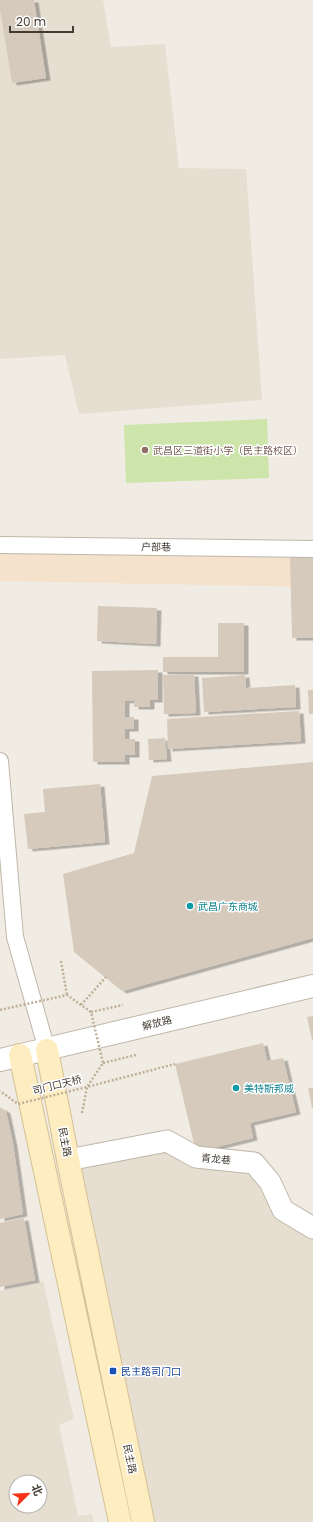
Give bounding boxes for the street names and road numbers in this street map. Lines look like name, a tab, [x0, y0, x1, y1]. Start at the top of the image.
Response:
street label: 户部巷	[141, 539, 171, 555]
street label: 解放路	[141, 1012, 173, 1034]
street label: 司门口天桥	[31, 1072, 83, 1098]
street label: 民主路	[55, 1126, 75, 1158]
street label: 青龙巷	[200, 1150, 232, 1168]
street label: 民主路	[120, 1443, 140, 1475]

